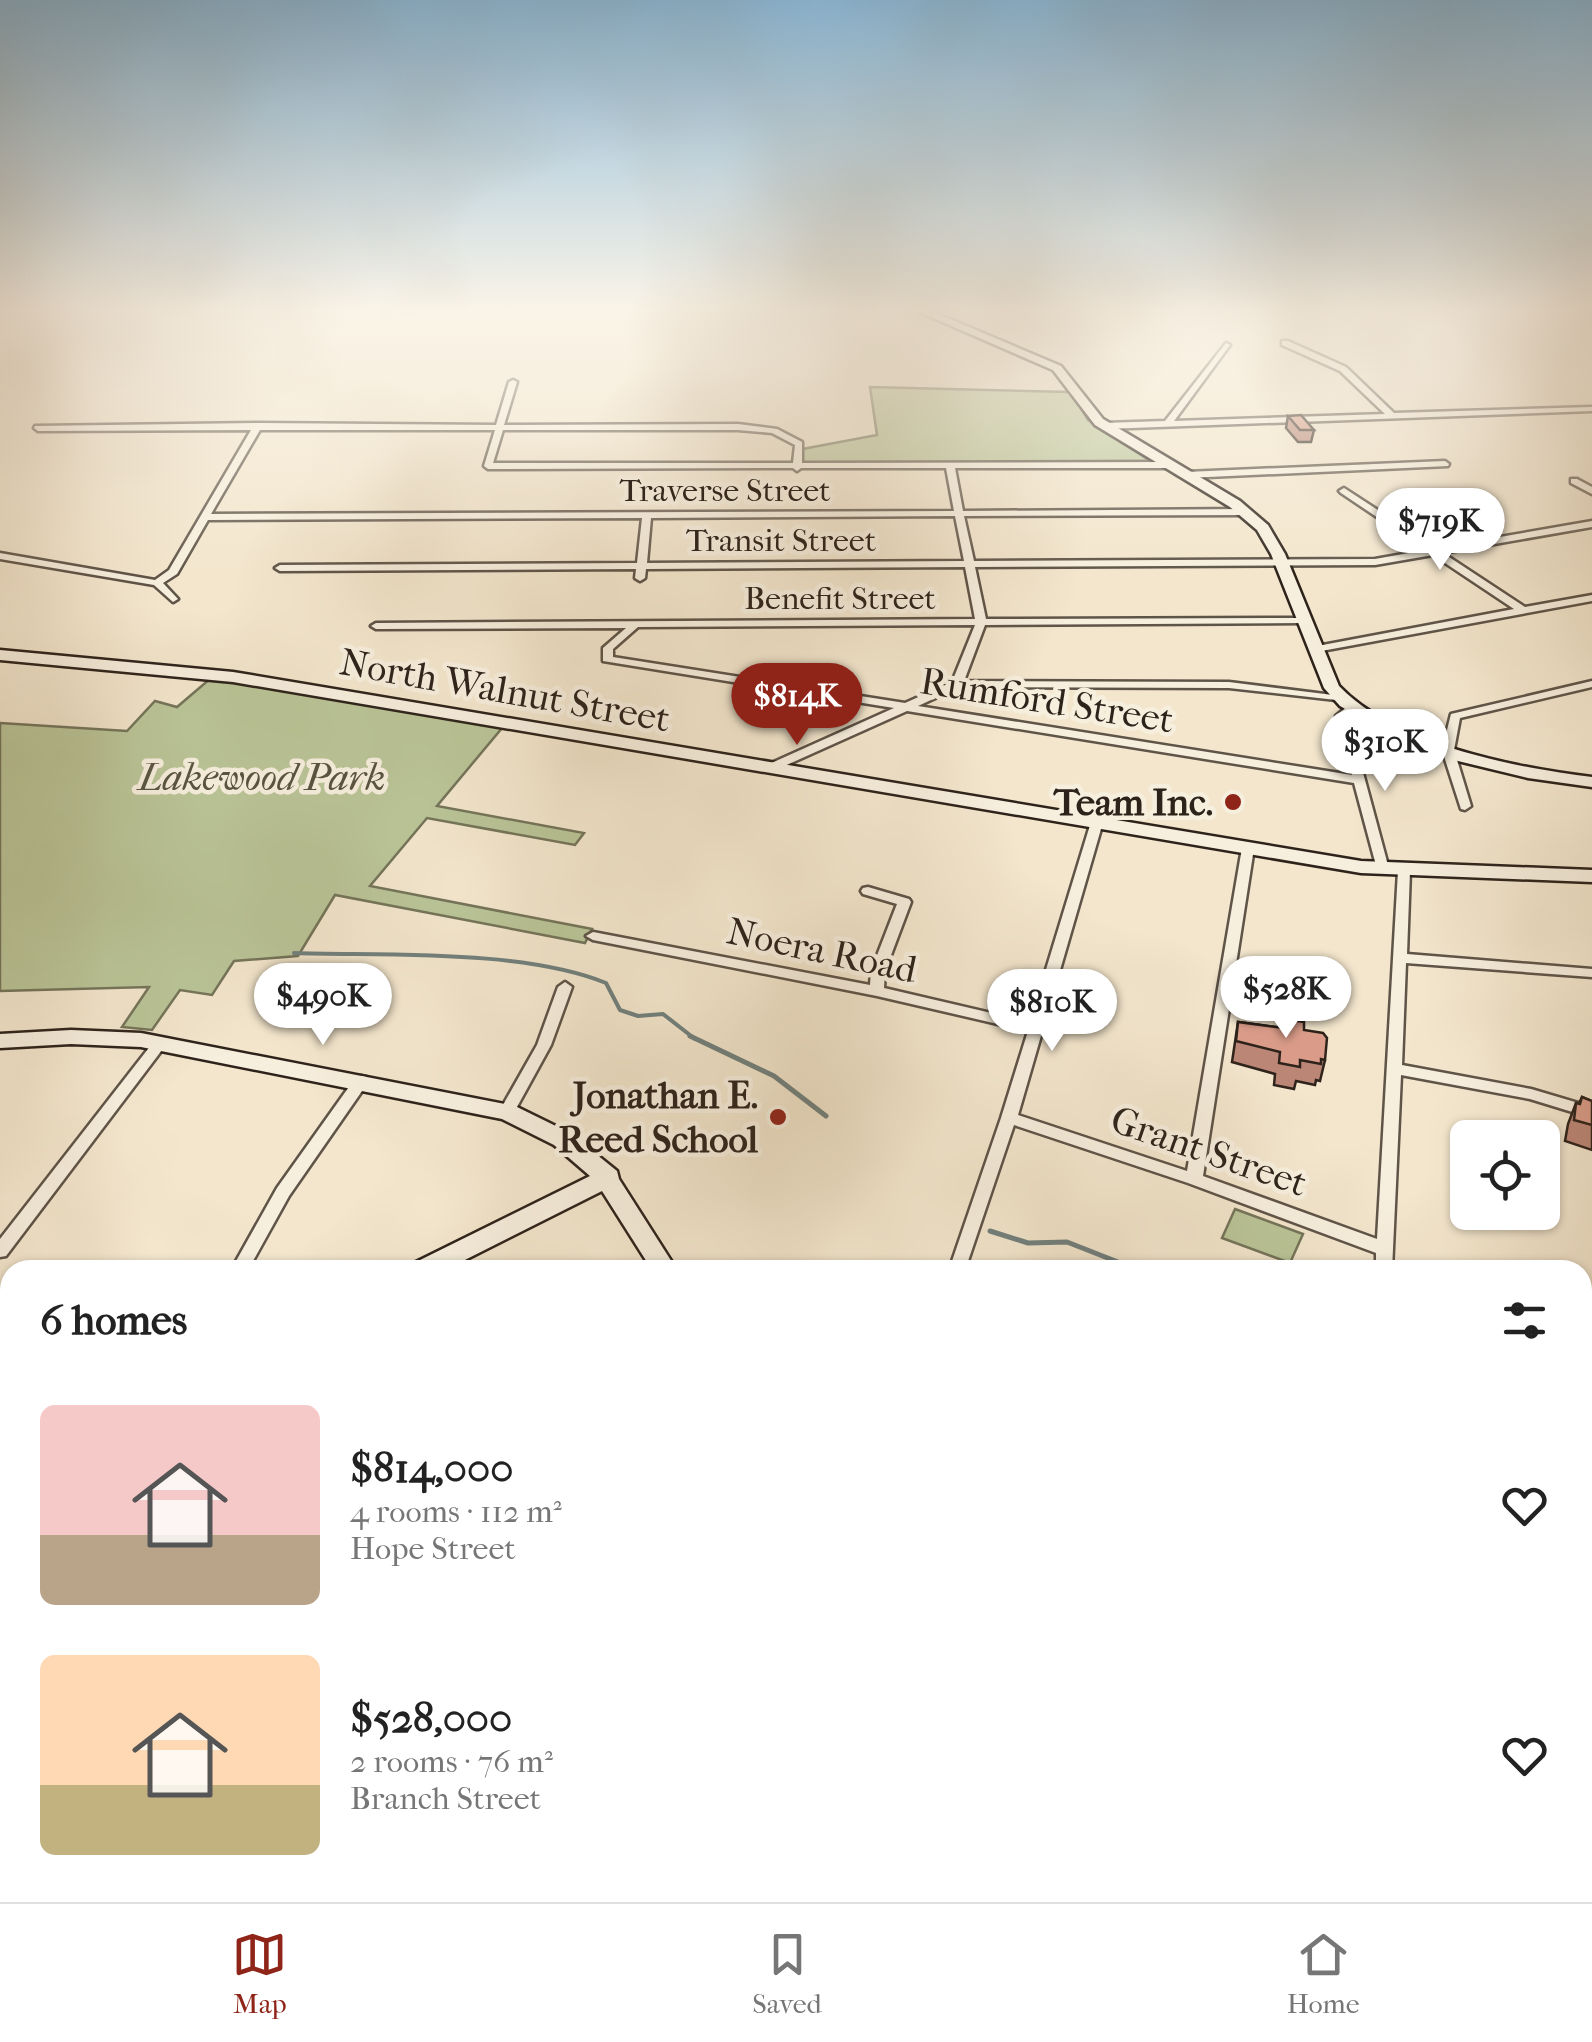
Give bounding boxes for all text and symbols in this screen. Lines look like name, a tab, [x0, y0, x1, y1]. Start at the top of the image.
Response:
street label: Traverse Street	[620, 472, 831, 509]
pin: $719K	[1370, 488, 1510, 573]
text: $719K	[1398, 502, 1482, 539]
street label: Transit Street	[686, 522, 877, 559]
street label: Benefit Street	[744, 580, 936, 617]
street label: North Walnut Street	[336, 639, 674, 742]
street label: Rumford Street	[917, 658, 1177, 743]
pin: $814K	[727, 663, 867, 748]
text: $814K	[753, 677, 841, 714]
pin: $310K	[1315, 709, 1455, 794]
text: $310K	[1344, 723, 1426, 760]
park label: Lakewood Park	[135, 755, 386, 800]
place label: Team Inc.	[1053, 780, 1213, 825]
marker: Team Inc.	[1222, 791, 1244, 813]
street label: Noera Road	[723, 908, 921, 993]
pin: $528K	[1216, 956, 1356, 1041]
pin: $490K	[253, 963, 393, 1048]
pin: $810K	[982, 969, 1122, 1054]
text: $528K	[1242, 970, 1330, 1007]
text: $490K	[276, 977, 370, 1014]
text: $810K	[1009, 983, 1095, 1020]
place label: Jonathan E. Reed School	[558, 1073, 758, 1162]
street label: Grant Street	[1105, 1097, 1313, 1206]
marker: Jonathan E. Reed School	[767, 1106, 789, 1128]
map controls	[1450, 1120, 1560, 1230]
button: locate	[1450, 1120, 1560, 1230]
icon: filters	[1497, 1293, 1552, 1348]
text: 6 homes	[40, 1296, 187, 1345]
text: $814,000	[350, 1444, 513, 1493]
icon: home	[120, 1445, 240, 1565]
icon: heart	[1497, 1478, 1552, 1533]
text: 4 rooms · 112 m²	[350, 1493, 562, 1530]
text: Hope Street	[350, 1530, 516, 1567]
text: $528,000	[350, 1694, 512, 1743]
icon: home	[120, 1695, 240, 1815]
icon: heart	[1497, 1728, 1552, 1783]
text: 2 rooms · 76 m²	[350, 1743, 553, 1780]
text: Branch Street	[350, 1780, 541, 1817]
tab: Map	[232, 1927, 287, 2020]
tab: Saved	[752, 1927, 822, 2020]
tab: Home	[1287, 1927, 1360, 2020]

